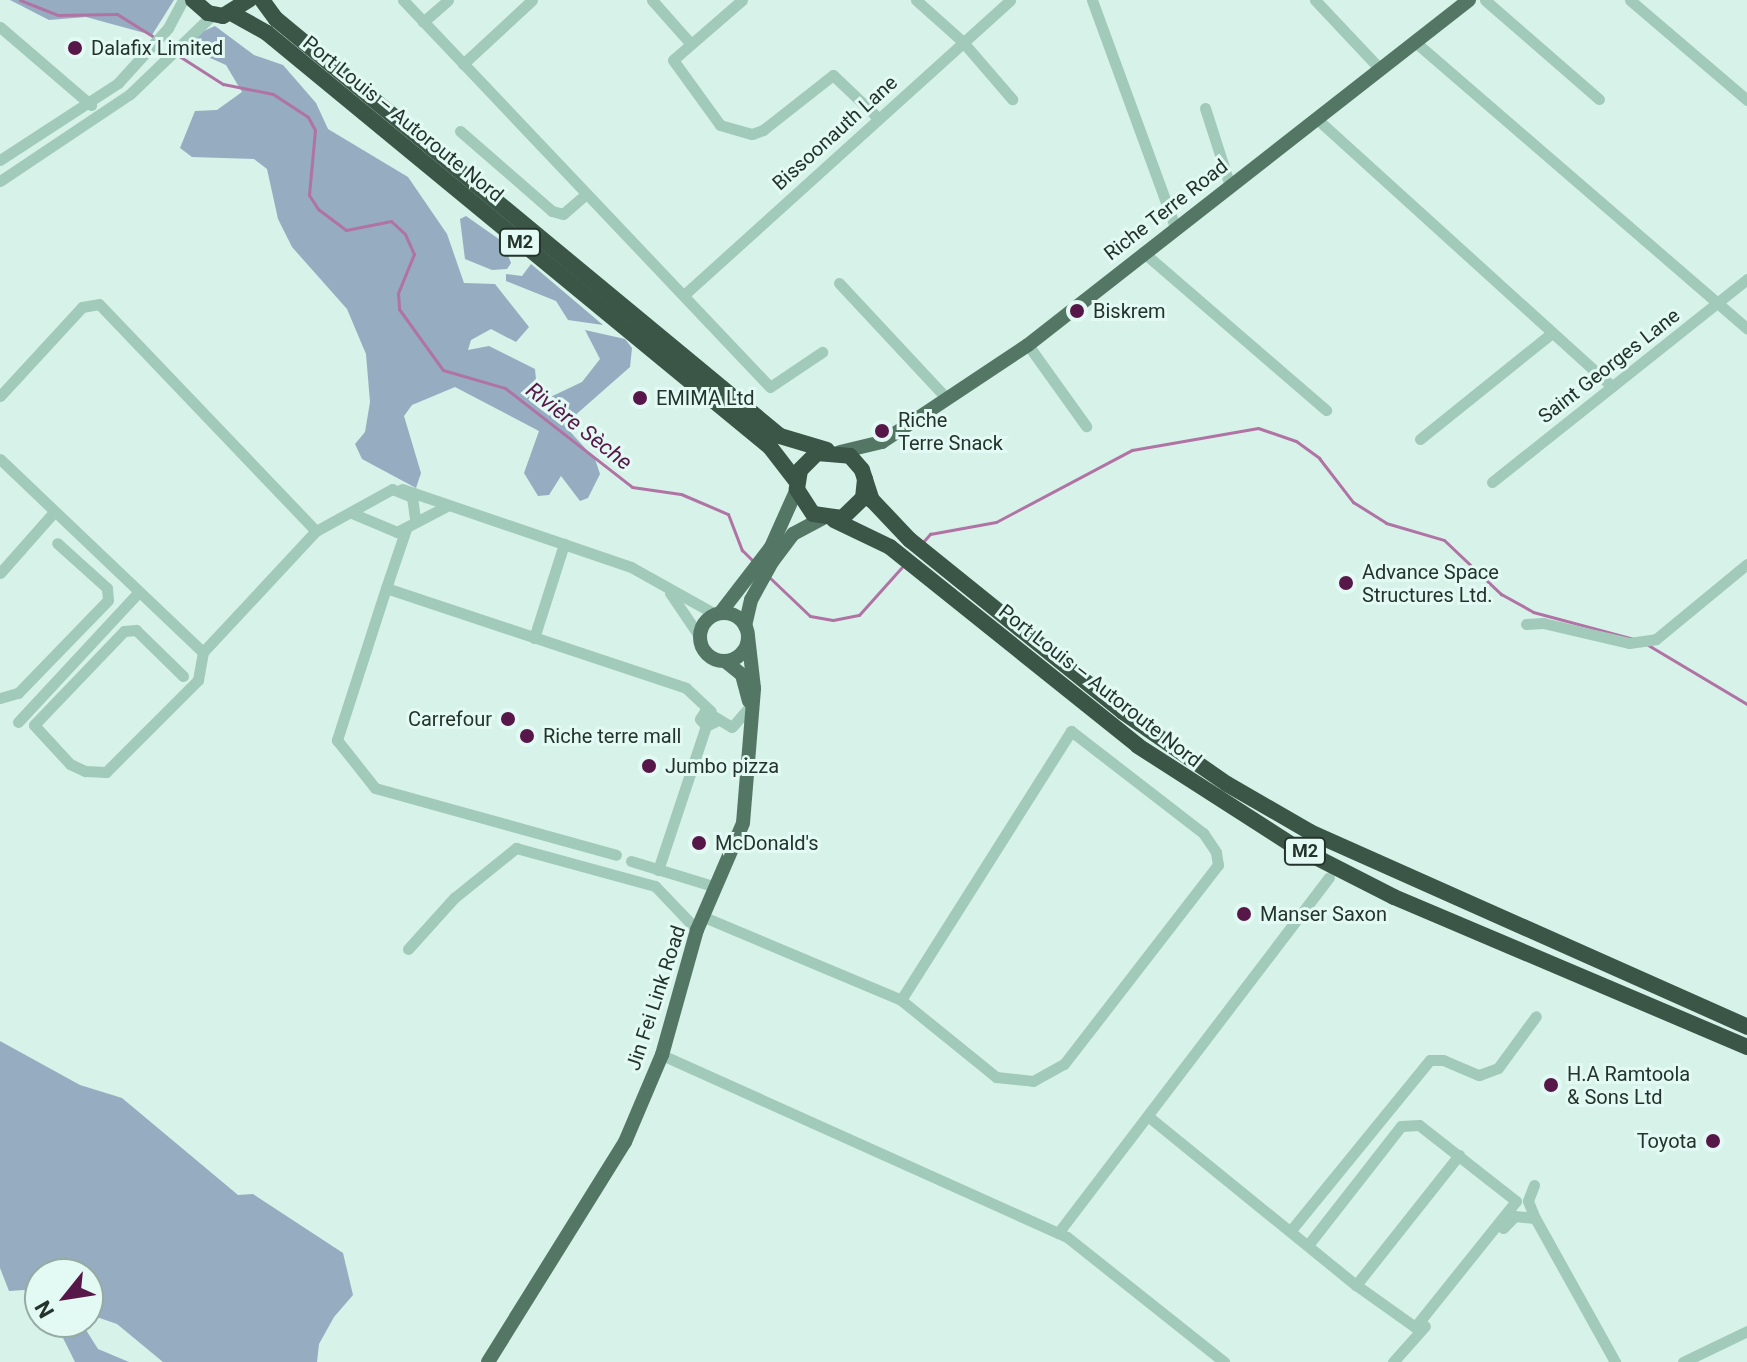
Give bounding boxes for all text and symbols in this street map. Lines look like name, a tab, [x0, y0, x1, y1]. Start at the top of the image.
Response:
street label: Port Louis – Autoroute Nord	[298, 31, 508, 207]
place label: Dalafix Limited	[91, 36, 223, 60]
marker: Dalafix Limited	[66, 39, 84, 57]
street label: Bissoonauth Lane	[768, 71, 902, 195]
street label: Riche Terre Road	[1099, 154, 1233, 266]
road number: M2	[498, 228, 542, 256]
place label: Biskrem	[1093, 299, 1166, 323]
marker: Biskrem	[1068, 302, 1086, 320]
street label: Saint Georges Lane	[1534, 303, 1684, 429]
water label: Rivière Sèche	[521, 376, 637, 476]
place label: EMIMA Ltd	[656, 386, 755, 410]
marker: EMIMA Ltd	[631, 389, 649, 407]
place label: Riche Terre Snack	[898, 408, 1003, 455]
marker: Riche Terre Snack	[873, 422, 891, 440]
place label: Advance Space Structures Ltd.	[1362, 560, 1499, 607]
marker: Advance Space Structures Ltd.	[1337, 574, 1355, 592]
street label: Port Louis – Autoroute Nord	[994, 599, 1206, 773]
place label: Carrefour	[408, 707, 492, 731]
marker: Carrefour	[499, 710, 517, 728]
place label: Riche terre mall	[543, 724, 681, 748]
marker: Riche terre mall	[518, 727, 536, 745]
place label: Jumbo pizza	[665, 754, 779, 778]
marker: Jumbo pizza	[640, 757, 658, 775]
place label: McDonald's	[715, 831, 819, 855]
marker: McDonald's	[690, 834, 708, 852]
road number: M2	[1283, 837, 1327, 865]
place label: Manser Saxon	[1260, 902, 1387, 926]
marker: Manser Saxon	[1235, 905, 1253, 923]
street label: Jin Fei Link Road	[621, 923, 691, 1073]
place label: H.A Ramtoola & Sons Ltd	[1567, 1062, 1690, 1109]
marker: H.A Ramtoola & Sons Ltd	[1542, 1076, 1560, 1094]
place label: Toyota	[1637, 1129, 1697, 1153]
marker: Toyota	[1704, 1132, 1722, 1150]
north arrow	[24, 1258, 104, 1338]
text: N	[30, 1296, 59, 1322]

